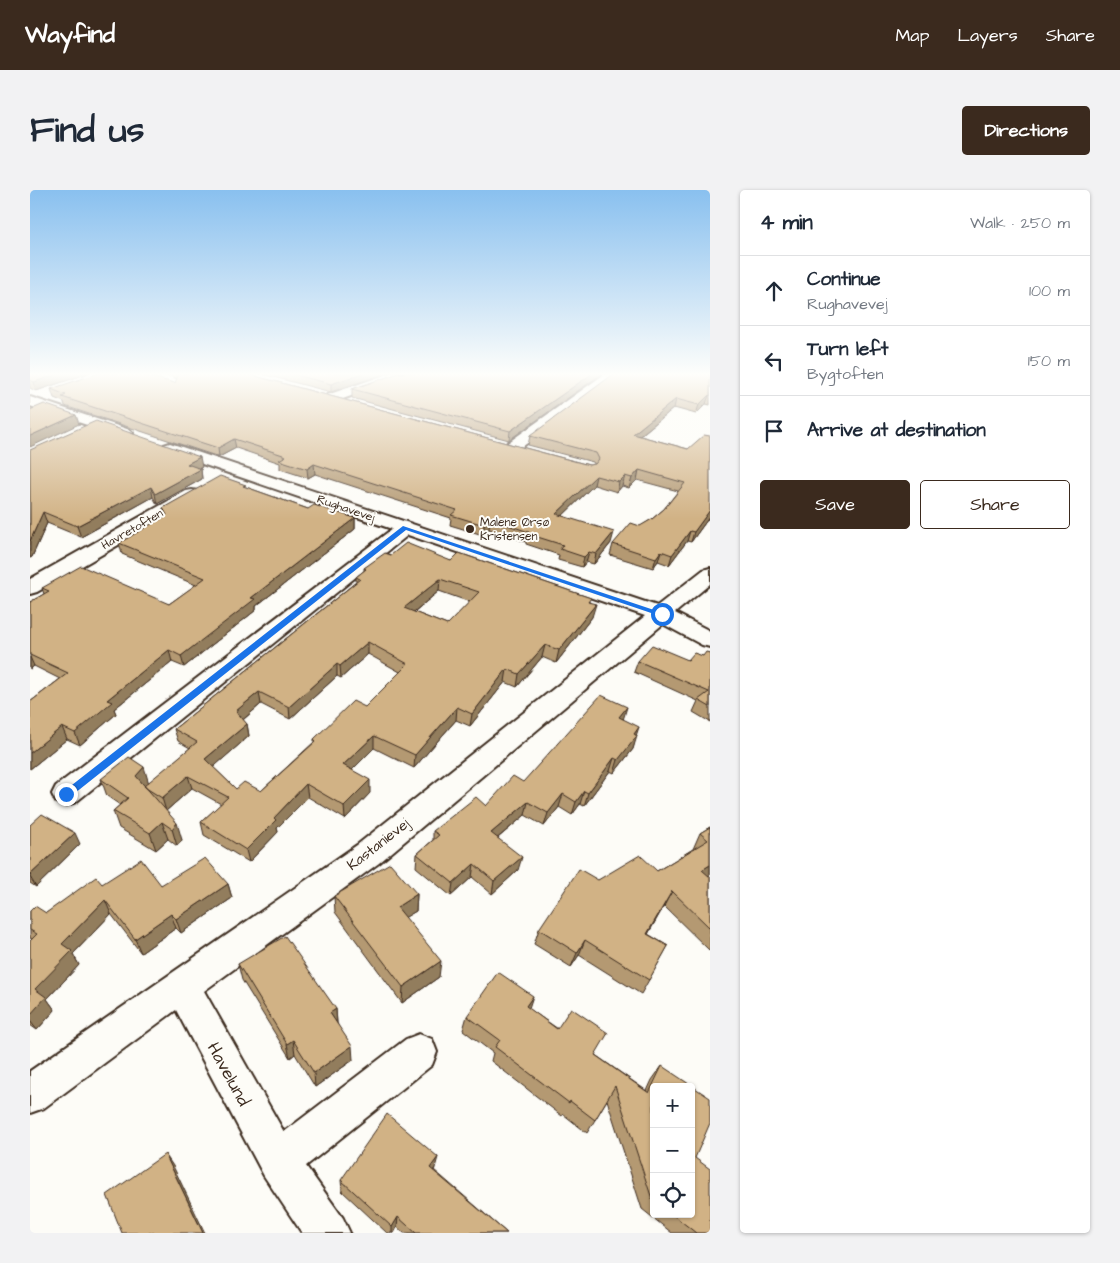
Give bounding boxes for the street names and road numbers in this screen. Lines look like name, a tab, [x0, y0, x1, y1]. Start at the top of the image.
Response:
street label: Rughavevej	[314, 491, 378, 528]
street label: Havretoften	[98, 505, 166, 554]
street label: Kastanievej	[343, 813, 414, 876]
street label: Havelund	[201, 1038, 256, 1111]

